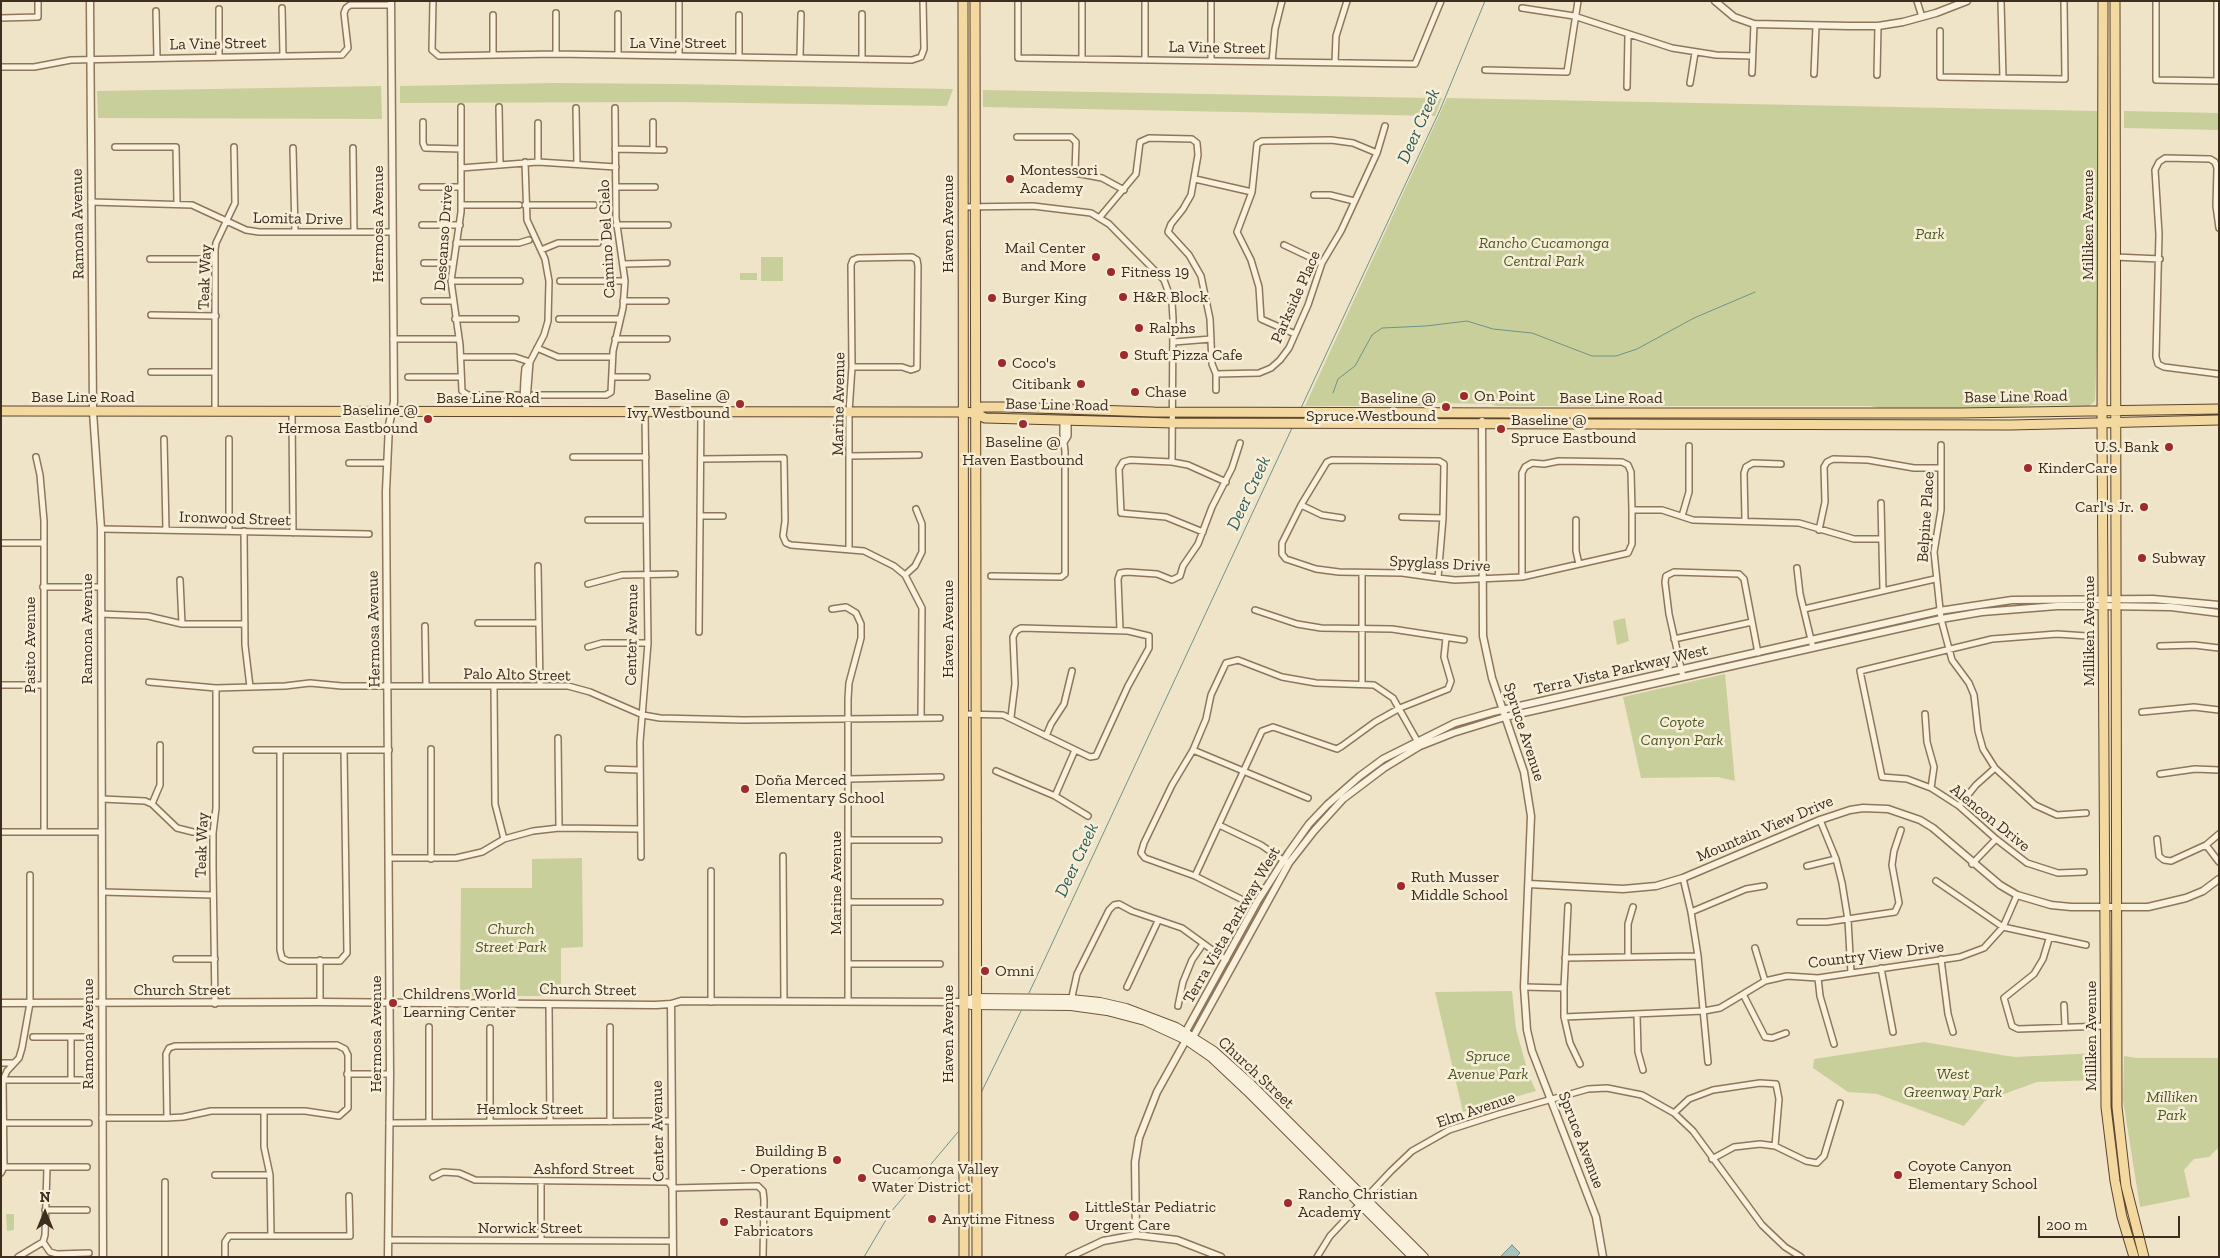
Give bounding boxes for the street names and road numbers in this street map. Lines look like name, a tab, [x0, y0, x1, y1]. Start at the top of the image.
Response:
street label: La Vine Street	[629, 33, 727, 53]
street label: La Vine Street	[169, 34, 267, 54]
street label: La Vine Street	[1168, 38, 1266, 58]
street label: Hermosa Avenue	[368, 165, 388, 283]
street label: Ramona Avenue	[67, 168, 89, 280]
street label: Milliken Avenue	[2078, 170, 2098, 280]
street label: Haven Avenue	[938, 175, 958, 273]
street label: Camino Del Cielo	[594, 179, 620, 299]
street label: Descanso Drive	[431, 184, 457, 292]
street label: Lomita Drive	[253, 209, 343, 229]
street label: Teak Way	[194, 244, 216, 310]
street label: Parkside Place	[1267, 248, 1325, 346]
street label: Marine Avenue	[828, 352, 850, 456]
street label: Base Line Road	[1964, 386, 2068, 408]
street label: Base Line Road	[31, 387, 135, 407]
street label: Base Line Road	[436, 388, 540, 408]
street label: Base Line Road	[1559, 388, 1663, 408]
street label: Base Line Road	[1005, 394, 1109, 416]
street label: Belpine Place	[1913, 471, 1939, 563]
street label: Ironwood Street	[179, 507, 291, 531]
street label: Spyglass Drive	[1389, 552, 1491, 576]
street label: Hermosa Avenue	[363, 570, 385, 688]
street label: Ramona Avenue	[77, 574, 97, 684]
street label: Milliken Avenue	[2079, 576, 2099, 686]
street label: Haven Avenue	[938, 580, 958, 678]
street label: Center Avenue	[622, 584, 642, 686]
street label: Pasito Avenue	[20, 597, 40, 693]
street label: Terra Vista Parkway West	[1532, 641, 1710, 699]
street label: Palo Alto Street	[463, 664, 571, 686]
street label: Spruce Avenue	[1499, 680, 1549, 784]
street label: Alencon Drive	[1946, 780, 2034, 856]
street label: Mountain View Drive	[1694, 792, 1836, 866]
street label: Teak Way	[191, 812, 213, 878]
street label: Marine Avenue	[826, 831, 846, 935]
street label: Terra Vista Parkway West	[1179, 843, 1285, 1007]
street label: Country View Drive	[1807, 937, 1945, 973]
street label: Hermosa Avenue	[366, 975, 386, 1093]
street label: Ramona Avenue	[78, 979, 98, 1089]
street label: Church Street	[133, 980, 231, 1000]
street label: Church Street	[539, 980, 637, 1000]
street label: Milliken Avenue	[2081, 981, 2101, 1091]
street label: Haven Avenue	[938, 985, 958, 1083]
street label: Church Street	[1214, 1033, 1298, 1113]
street label: Center Avenue	[648, 1080, 668, 1182]
street label: Elm Avenue	[1434, 1088, 1518, 1132]
street label: Spruce Avenue	[1554, 1089, 1608, 1191]
street label: Hemlock Street	[476, 1099, 584, 1119]
street label: Ashford Street	[534, 1159, 634, 1179]
street label: Norwick Street	[478, 1218, 582, 1238]

